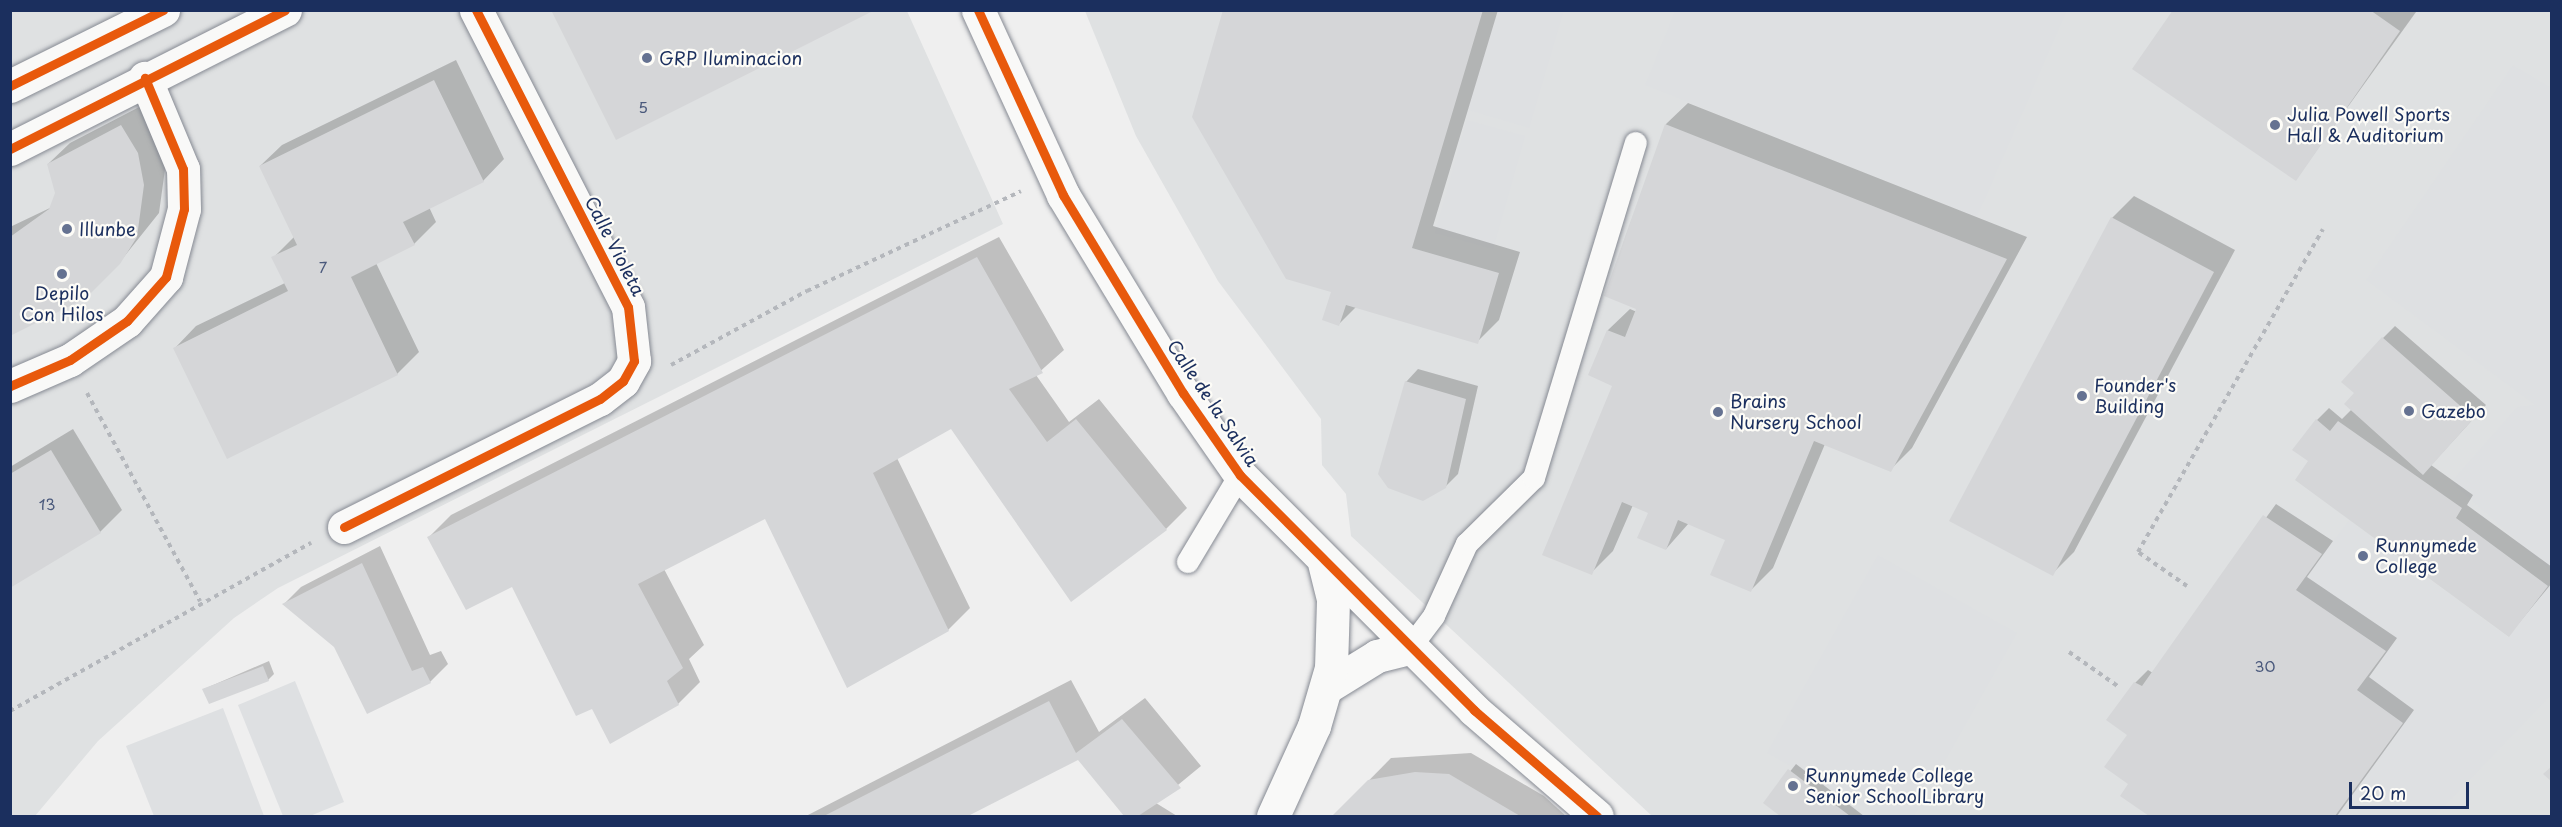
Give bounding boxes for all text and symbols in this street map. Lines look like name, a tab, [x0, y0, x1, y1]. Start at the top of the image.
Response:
place label: GRP Iluminacion	[659, 47, 803, 69]
marker: GRP Iluminacion	[640, 51, 654, 65]
house number: 5	[638, 98, 648, 116]
place label: Julia Powell Sports Hall & Auditorium	[2287, 104, 2451, 146]
marker: Julia Powell Sports Hall & Auditorium	[2268, 118, 2282, 132]
street label: Calle Violeta	[580, 192, 650, 300]
place label: Illunbe	[79, 218, 136, 240]
marker: Illunbe	[60, 222, 74, 236]
house number: 7	[319, 258, 327, 276]
marker: Depilo Con Hilos	[55, 267, 69, 281]
place label: Depilo Con Hilos	[21, 283, 103, 326]
street label: Calle de la Salvia	[1162, 335, 1264, 471]
place label: Founder's Building	[2094, 375, 2176, 418]
marker: Founder's Building	[2075, 389, 2089, 403]
place label: Brains Nursery School	[1730, 391, 1862, 434]
place label: Gazebo	[2421, 400, 2486, 422]
marker: Gazebo	[2402, 404, 2416, 418]
marker: Brains Nursery School	[1711, 405, 1725, 419]
house number: 13	[39, 495, 55, 513]
place label: Runnymede College	[2375, 535, 2477, 578]
marker: Runnymede College	[2356, 549, 2370, 563]
house number: 30	[2255, 657, 2275, 675]
place label: Runnymede College Senior SchoolLibrary	[1805, 765, 1984, 808]
scale bar	[2352, 770, 2472, 808]
marker: Runnymede College Senior SchoolLibrary	[1786, 779, 1800, 793]
text: 20 m	[2360, 779, 2406, 806]

